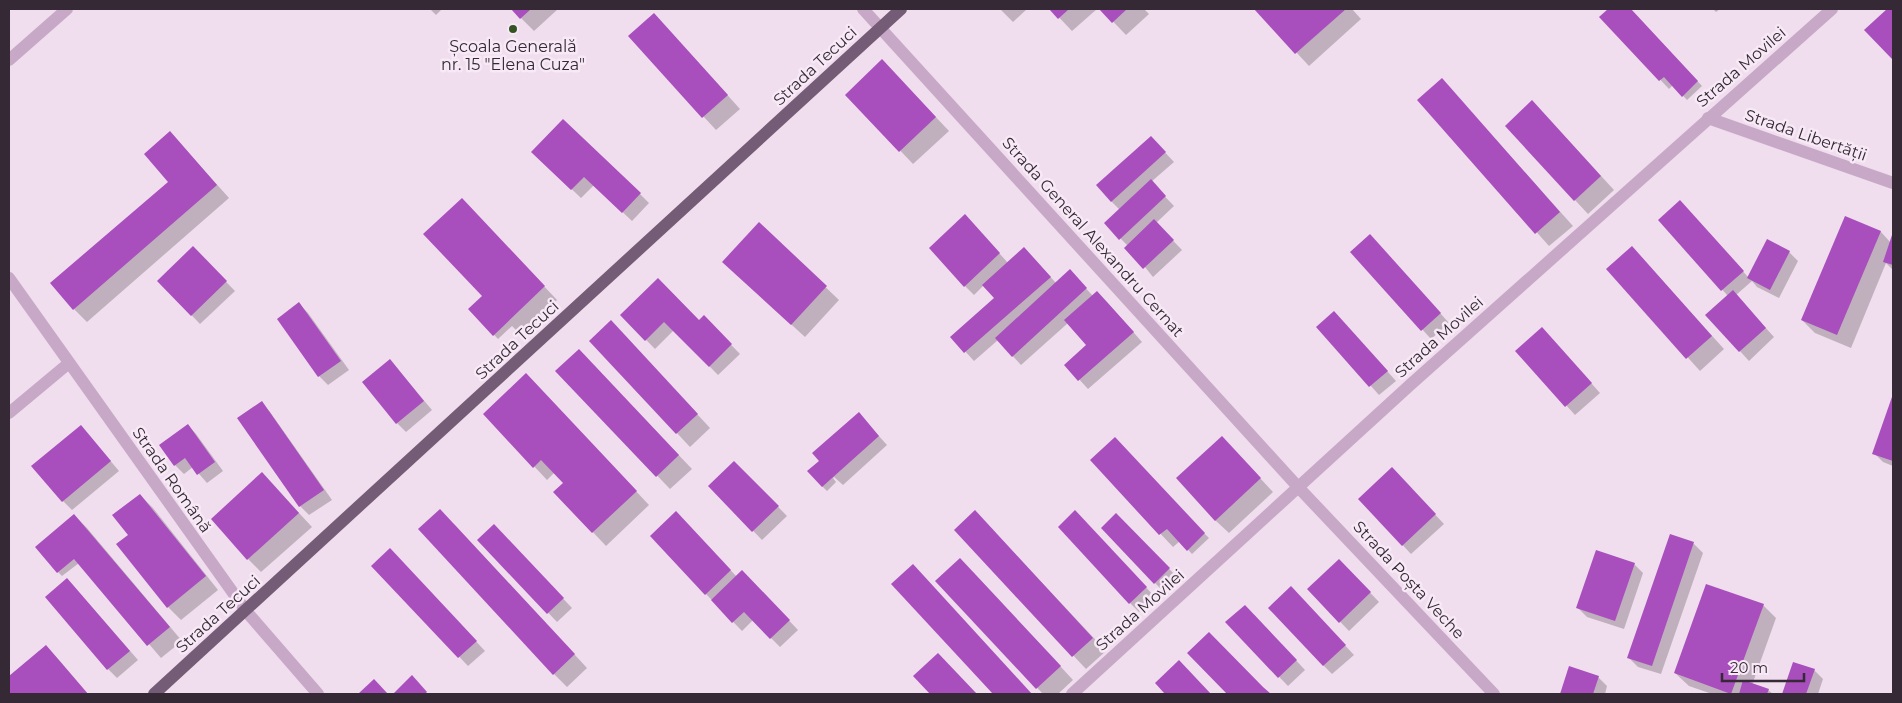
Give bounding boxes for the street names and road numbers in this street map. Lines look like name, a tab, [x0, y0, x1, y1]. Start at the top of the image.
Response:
street label: Strada Tecuci	[769, 23, 861, 109]
street label: Strada Movilei	[1692, 23, 1790, 111]
street label: Strada Libertății	[1742, 105, 1869, 166]
street label: Strada General Alexandru Cernat	[998, 133, 1188, 341]
street label: Strada Movilei	[1391, 292, 1487, 382]
street label: Strada Tecuci	[471, 297, 563, 383]
street label: Strada Română	[129, 424, 215, 536]
street label: Strada Poșta Veche	[1349, 517, 1469, 644]
street label: Strada Movilei	[1092, 565, 1188, 655]
street label: Strada Tecuci	[172, 571, 264, 657]

